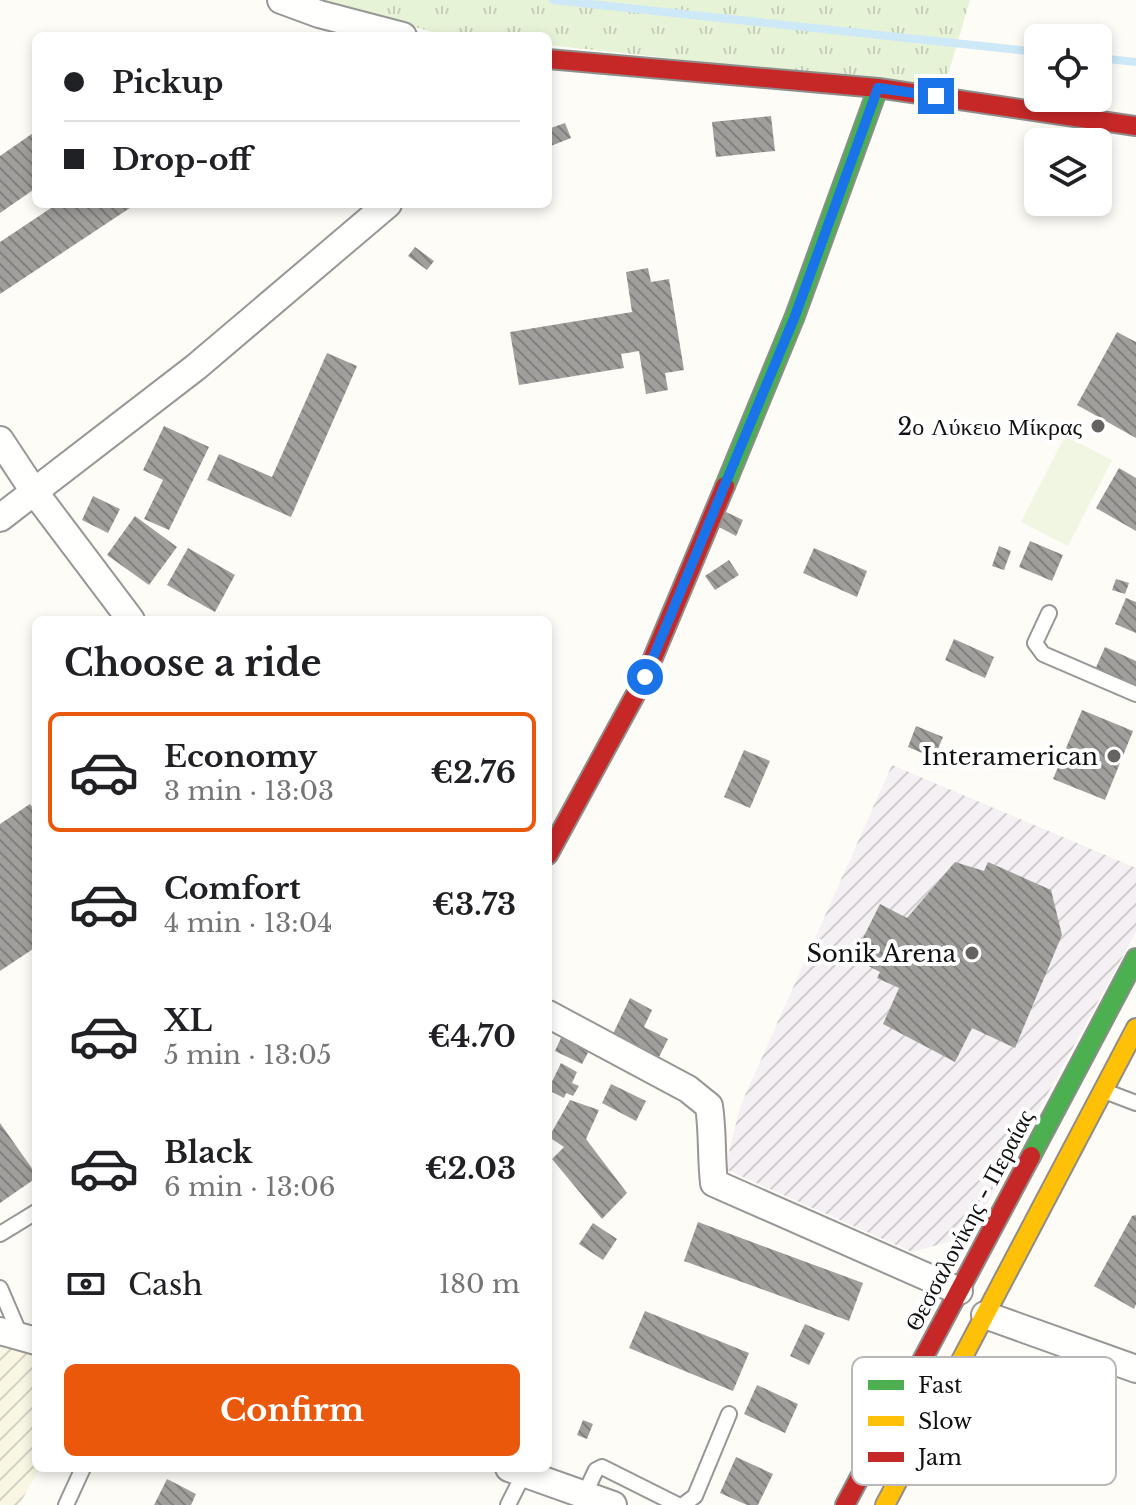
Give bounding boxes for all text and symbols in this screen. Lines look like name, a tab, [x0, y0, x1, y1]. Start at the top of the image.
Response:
map controls	[1024, 24, 1112, 216]
button: locate	[1024, 24, 1112, 112]
text: Pickup	[112, 64, 223, 101]
route end	[918, 78, 954, 114]
button: layers	[1024, 128, 1112, 216]
text: Drop-off	[112, 141, 252, 178]
place label: 2ο Λύκειο Μίκρας	[898, 412, 1082, 441]
marker: 2ο Λύκειο Μίκρας	[1089, 417, 1107, 435]
text: Choose a ride	[64, 641, 321, 686]
route start	[627, 659, 663, 695]
icon: car	[68, 736, 140, 808]
text: Economy	[164, 738, 317, 775]
place label: Interamerican	[922, 742, 1098, 771]
marker: Interamerican	[1105, 747, 1123, 765]
text: €2.76	[431, 754, 516, 791]
text: 3 min · 13:03	[164, 775, 334, 807]
icon: car	[68, 868, 140, 940]
text: Comfort	[164, 870, 301, 907]
text: €3.73	[432, 886, 516, 923]
text: 4 min · 13:04	[164, 907, 332, 939]
place label: Sonik Arena	[806, 939, 957, 968]
marker: Sonik Arena	[963, 944, 981, 962]
icon: car	[68, 1000, 140, 1072]
text: XL	[164, 1002, 212, 1039]
text: €4.70	[428, 1018, 516, 1055]
text: 5 min · 13:05	[164, 1039, 332, 1071]
street label: Θεσσαλονίκης - Περαίας	[898, 1104, 1040, 1336]
icon: car	[68, 1132, 140, 1204]
text: Black	[164, 1134, 252, 1171]
text: €2.03	[425, 1150, 516, 1187]
text: 6 min · 13:06	[164, 1171, 336, 1203]
icon: cash	[64, 1262, 108, 1306]
text: Cash	[128, 1266, 203, 1303]
text: 180 m	[439, 1268, 520, 1300]
legend	[852, 1357, 1116, 1485]
button: Confirm	[64, 1364, 520, 1456]
text: Fast	[918, 1372, 963, 1399]
text: Slow	[918, 1408, 972, 1435]
text: Jam	[915, 1444, 962, 1471]

